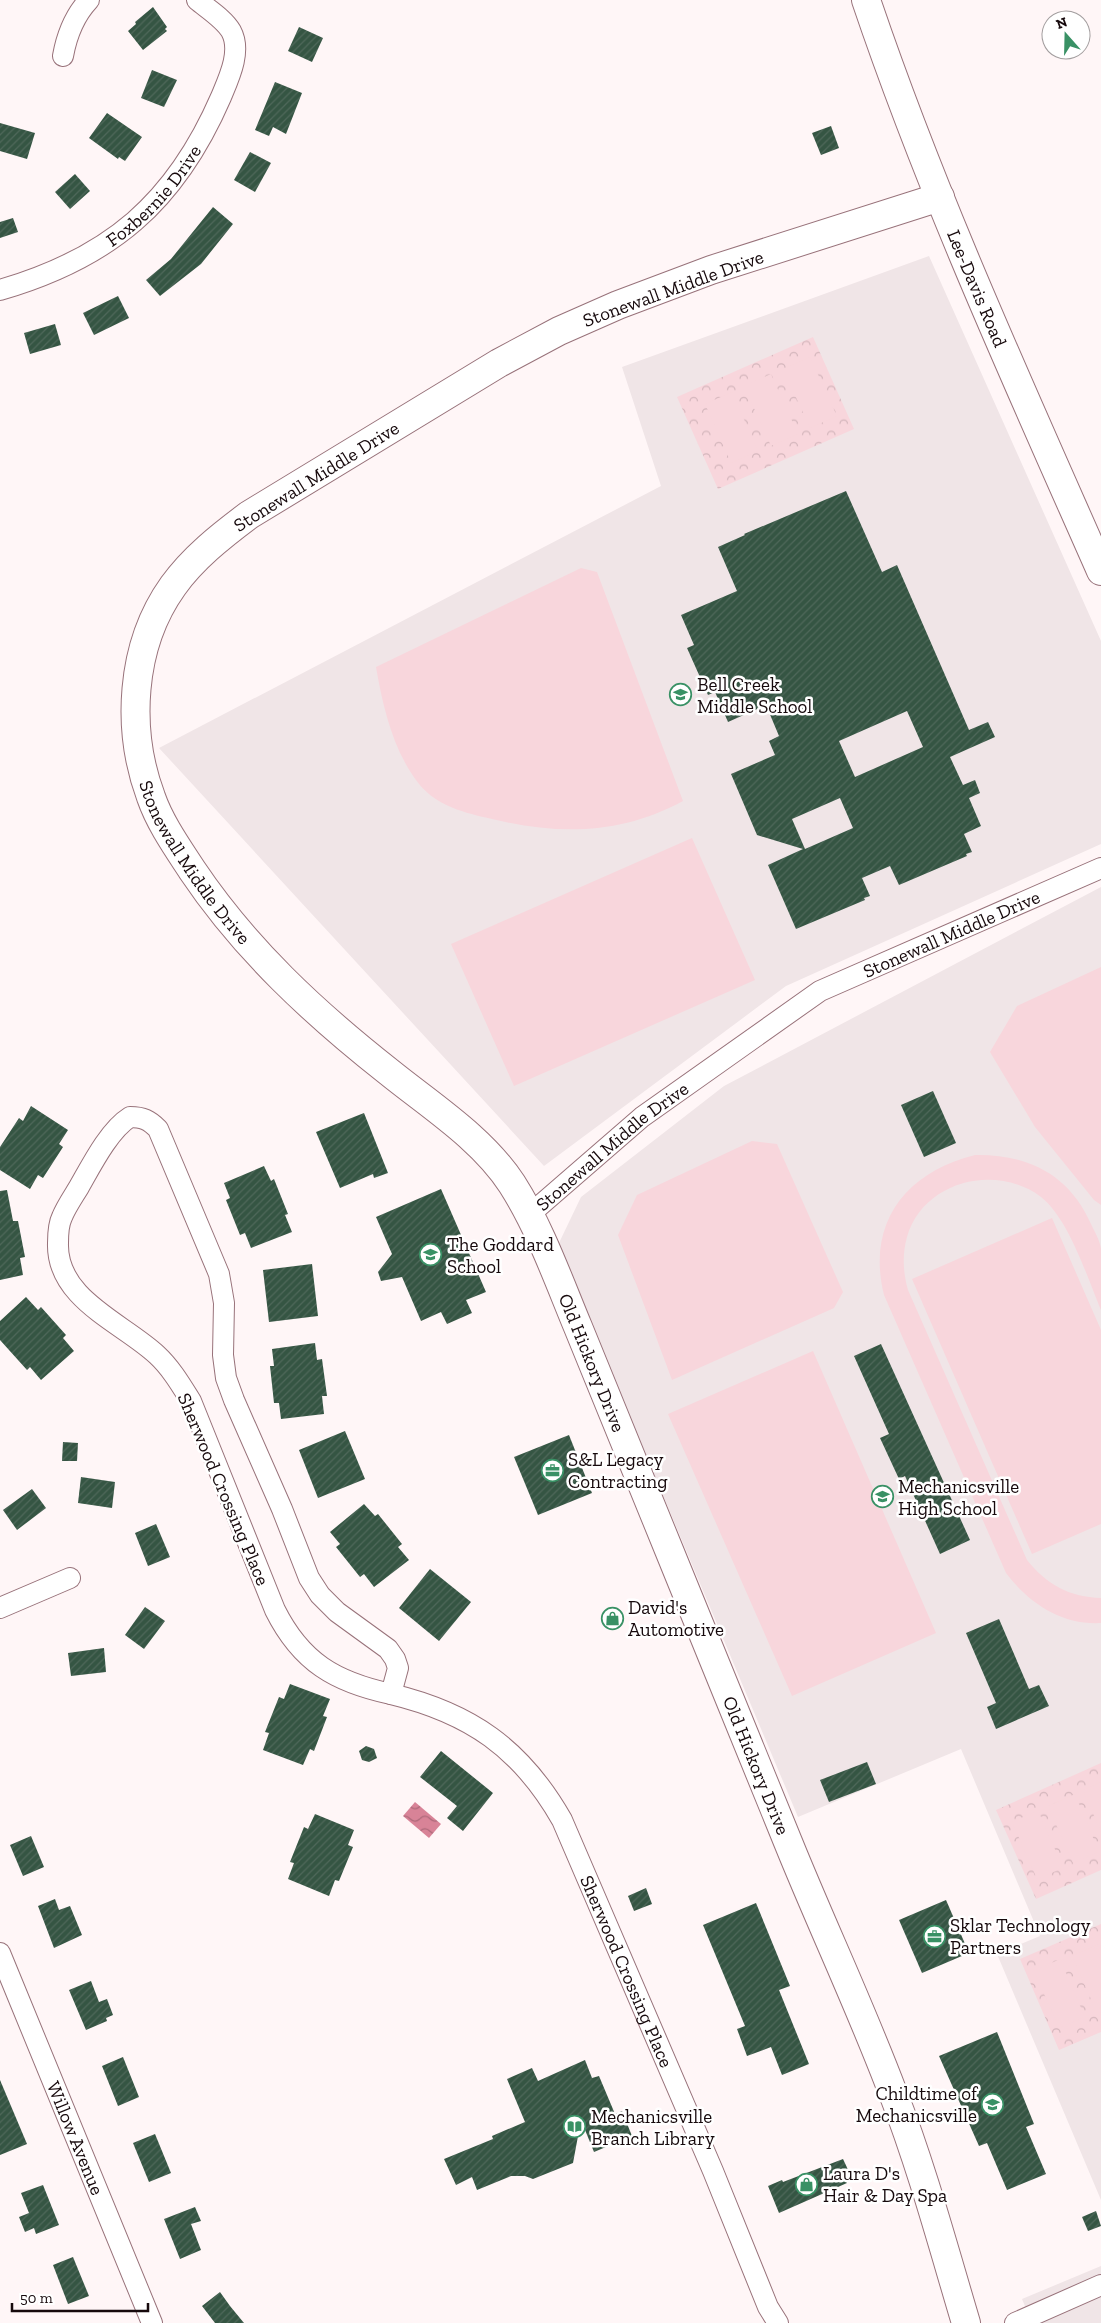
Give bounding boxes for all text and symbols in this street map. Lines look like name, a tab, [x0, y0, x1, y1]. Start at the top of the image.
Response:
north arrow	[1041, 10, 1091, 60]
text: N	[1054, 13, 1070, 33]
street label: Foxbernie Drive	[102, 141, 206, 252]
street label: Lee-Davis Road	[942, 226, 1012, 351]
street label: Stonewall Middle Drive	[580, 245, 767, 332]
street label: Stonewall Middle Drive	[229, 416, 403, 537]
place label: Bell Creek Middle School	[697, 673, 812, 718]
school or university icon: Bell Creek Middle School	[669, 683, 693, 707]
street label: Stonewall Middle Drive	[134, 778, 255, 949]
street label: Stonewall Middle Drive	[859, 885, 1044, 983]
street label: Stonewall Middle Drive	[531, 1077, 693, 1216]
place label: The Goddard School	[447, 1233, 555, 1278]
school or university icon: The Goddard School	[419, 1243, 443, 1267]
street label: Old Hickory Drive	[554, 1290, 630, 1436]
street label: Sherwood Crossing Place	[173, 1390, 275, 1589]
place label: S&L Legacy Contracting	[568, 1448, 668, 1493]
office icon: S&L Legacy Contracting	[540, 1458, 564, 1482]
place label: Mechanicsville High School	[898, 1475, 1019, 1520]
school or university icon: Mechanicsville High School	[870, 1485, 894, 1509]
place label: David's Automotive	[628, 1596, 724, 1641]
shop icon: David's Automotive	[600, 1606, 624, 1630]
street label: Old Hickory Drive	[718, 1693, 795, 1838]
street label: Sherwood Crossing Place	[575, 1872, 678, 2071]
place label: Sklar Technology Partners	[950, 1914, 1091, 1959]
office icon: Sklar Technology Partners	[922, 1924, 946, 1948]
street label: Willow Avenue	[42, 2078, 109, 2198]
place label: Childtime of Mechanicsville	[856, 2082, 979, 2127]
school or university icon: Childtime of Mechanicsville	[981, 2092, 1005, 2116]
place label: Mechanicsville Branch Library	[591, 2105, 715, 2150]
library icon: Mechanicsville Branch Library	[563, 2115, 587, 2139]
place label: Laura D's Hair & Day Spa	[823, 2162, 947, 2207]
shop icon: Laura D's Hair & Day Spa	[795, 2172, 819, 2196]
scale bar	[12, 2280, 149, 2312]
text: 50 m	[20, 2289, 53, 2307]

